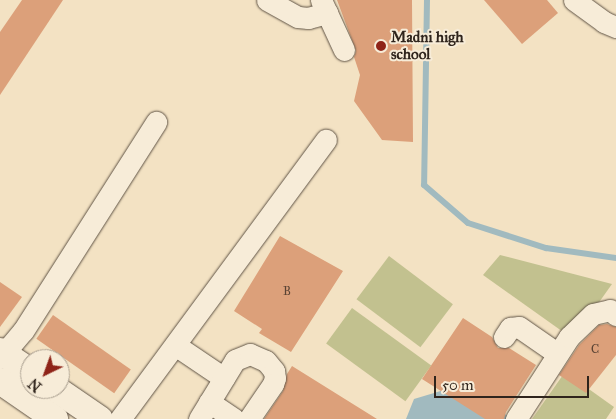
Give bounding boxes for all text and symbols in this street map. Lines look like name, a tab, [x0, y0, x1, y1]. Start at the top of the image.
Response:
place label: Madni high school	[391, 28, 464, 63]
marker: Madni high school	[375, 40, 387, 52]
house number: B	[283, 285, 291, 299]
house number: C	[591, 343, 599, 357]
north arrow	[20, 349, 70, 399]
scale bar	[436, 366, 591, 398]
text: N	[25, 374, 45, 395]
text: 50 m	[442, 376, 474, 394]

